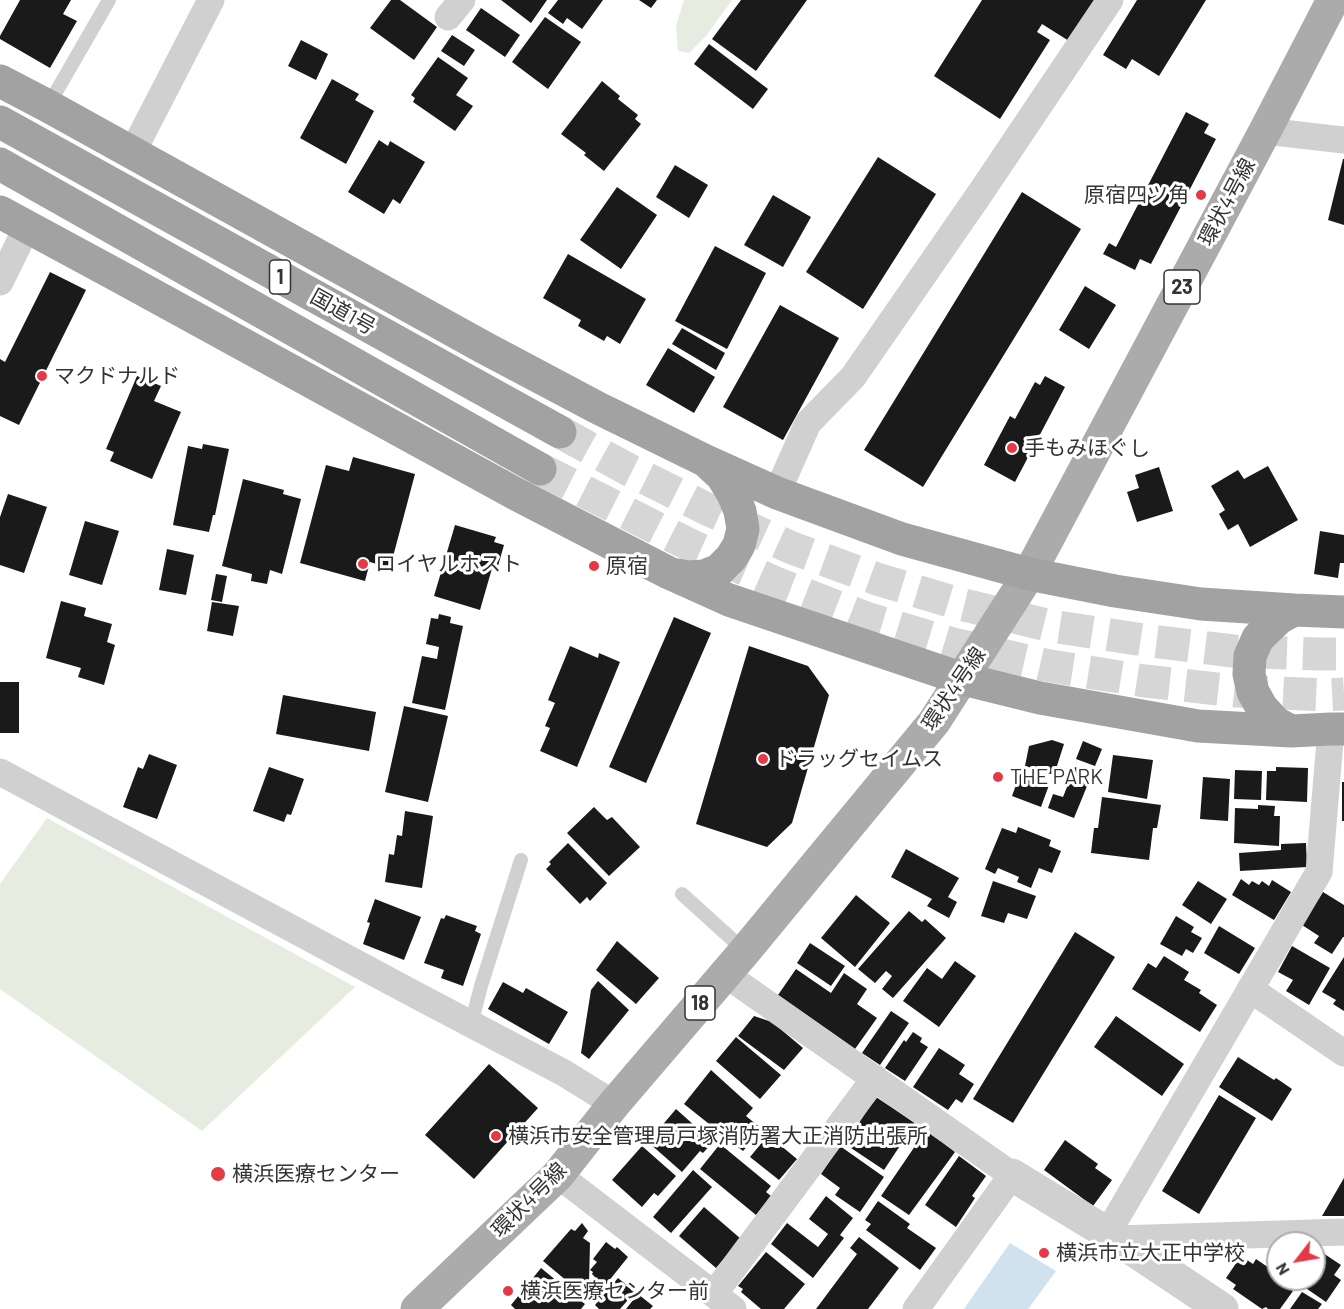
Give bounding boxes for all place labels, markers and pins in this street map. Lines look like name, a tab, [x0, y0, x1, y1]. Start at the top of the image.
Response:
place label: 原宿四ツ角	[1084, 182, 1189, 208]
marker: 原宿四ツ角	[1194, 188, 1208, 202]
place label: マクドナルド	[54, 363, 180, 389]
marker: マクドナルド	[35, 369, 49, 383]
place label: 手もみほぐし	[1024, 435, 1150, 461]
marker: 手もみほぐし	[1005, 441, 1019, 455]
place label: ロイヤルホスト	[375, 551, 522, 577]
place label: 原宿	[606, 553, 648, 579]
marker: ロイヤルホスト	[356, 557, 370, 571]
marker: 原宿	[587, 559, 601, 573]
place label: ドラッグセイムス	[775, 746, 943, 772]
marker: ドラッグセイムス	[756, 752, 770, 766]
place label: THE PARK	[1010, 764, 1103, 790]
marker: THE PARK	[991, 770, 1005, 784]
place label: 横浜市安全管理局戸塚消防署大正消防出張所	[508, 1123, 928, 1149]
marker: 横浜市安全管理局戸塚消防署大正消防出張所	[489, 1129, 503, 1143]
place label: 横浜医療センター	[232, 1161, 400, 1187]
marker: 横浜医療センター	[209, 1165, 227, 1183]
place label: 横浜市立大正中学校	[1056, 1240, 1245, 1266]
marker: 横浜市立大正中学校	[1037, 1246, 1051, 1260]
place label: 横浜医療センター前	[520, 1278, 709, 1304]
marker: 横浜医療センター前	[501, 1284, 515, 1298]

